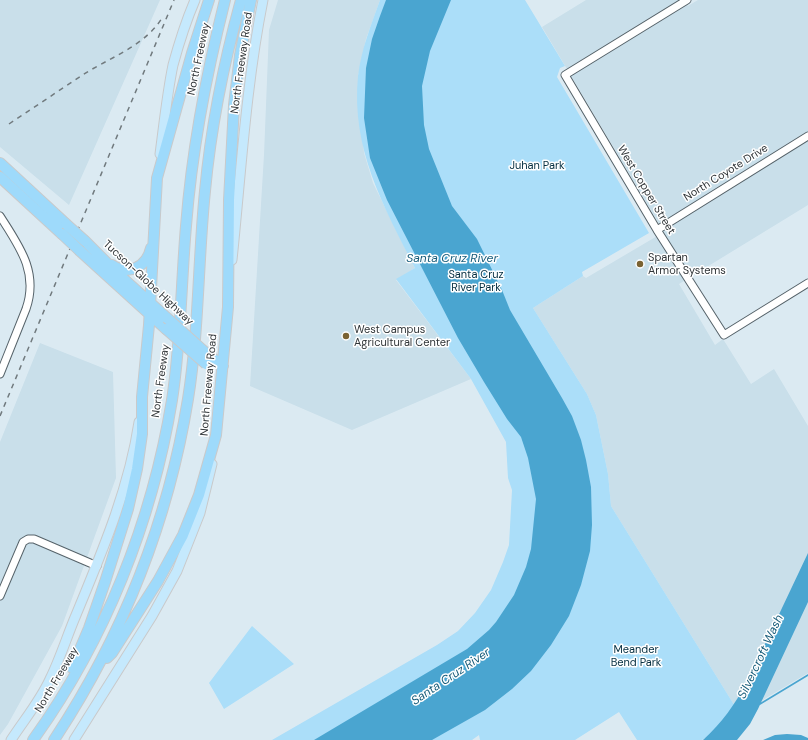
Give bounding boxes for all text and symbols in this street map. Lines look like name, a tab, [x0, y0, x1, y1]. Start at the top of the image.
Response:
street label: North Freeway Road	[228, 11, 256, 115]
street label: North Freeway	[185, 21, 213, 97]
street label: North Coyote Drive	[681, 142, 771, 204]
street label: West Copper Street	[614, 143, 678, 237]
park label: Juhan Park	[509, 159, 565, 173]
street label: Tucson-Globe Highway	[100, 238, 196, 328]
place label: Spartan Armor Systems	[648, 251, 726, 277]
water label: Santa Cruz River	[406, 252, 498, 266]
marker: Spartan Armor Systems	[635, 259, 645, 269]
park label: Santa Cruz River Park	[448, 268, 504, 294]
place label: West Campus Agricultural Center	[354, 323, 450, 349]
marker: West Campus Agricultural Center	[341, 331, 351, 341]
street label: North Freeway Road	[198, 333, 220, 437]
street label: North Freeway	[149, 343, 173, 419]
water label: Silvercroft Wash	[735, 613, 787, 701]
park label: Meander Bend Park	[611, 643, 661, 669]
street label: North Freeway	[32, 645, 82, 715]
water label: Santa Cruz River	[409, 645, 493, 709]

